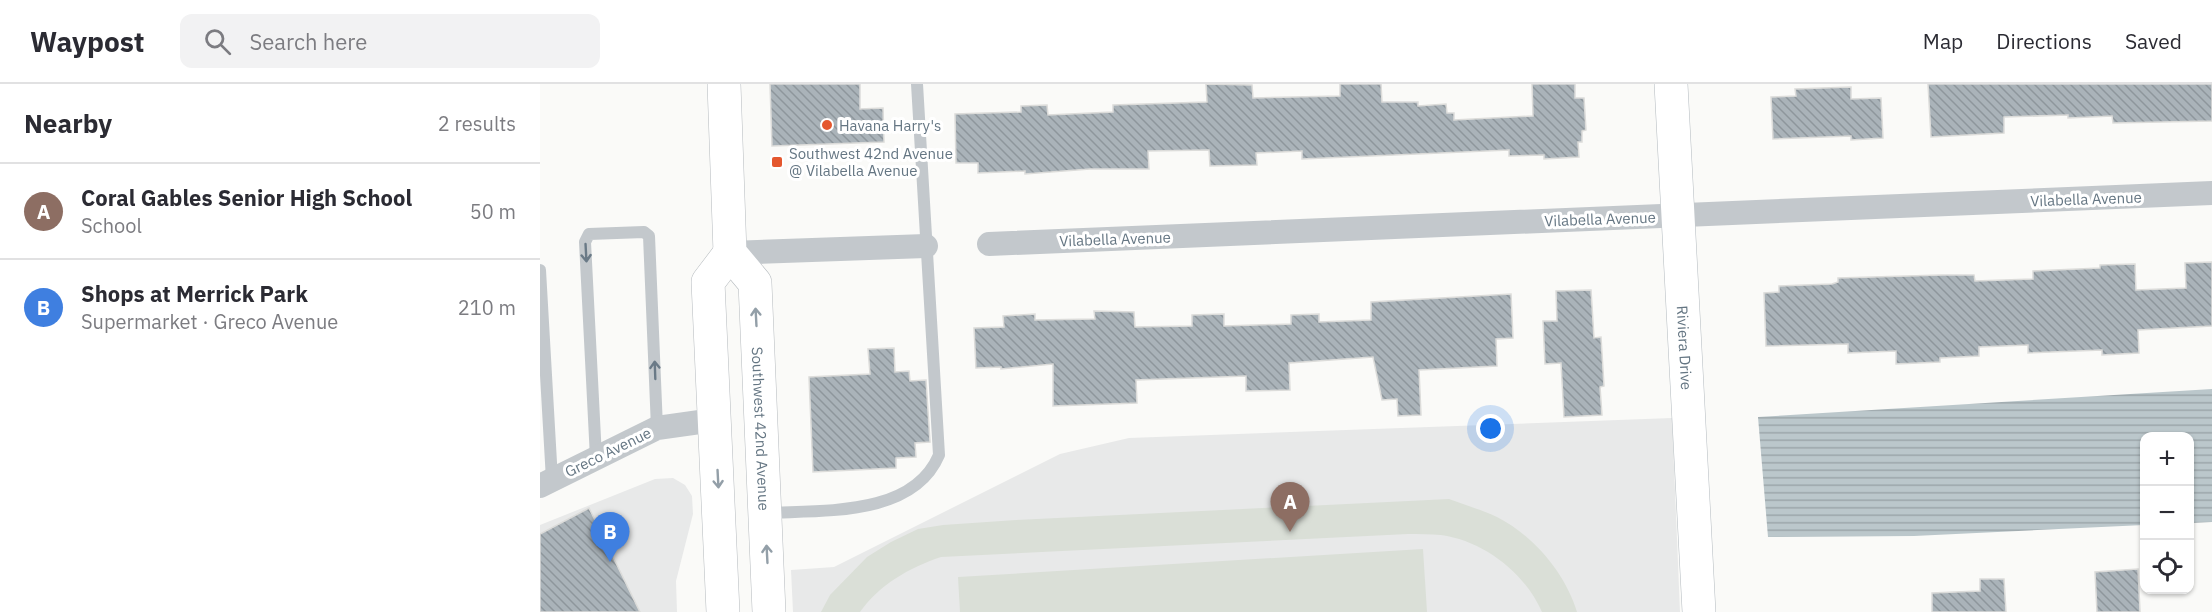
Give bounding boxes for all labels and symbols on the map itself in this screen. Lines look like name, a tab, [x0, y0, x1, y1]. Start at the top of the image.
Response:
place label: Havana Harry's	[839, 116, 941, 135]
marker: Havana Harry's	[820, 118, 834, 132]
place label: Southwest 42nd Avenue @ Vilabella Avenue	[789, 144, 953, 180]
marker: Southwest 42nd Avenue @ Vilabella Avenue	[770, 155, 784, 169]
street label: Vilabella Avenue	[2030, 188, 2142, 210]
street label: Vilabella Avenue	[1544, 208, 1656, 230]
street label: Vilabella Avenue	[1059, 228, 1171, 250]
one-way arrow	[580, 243, 591, 263]
street label: Riviera Drive	[1673, 305, 1697, 390]
one-way arrow	[751, 307, 762, 327]
street label: Southwest 42nd Avenue	[748, 346, 774, 511]
one-way arrow	[650, 361, 661, 380]
your location	[1476, 414, 1505, 443]
street label: Greco Avenue	[562, 423, 654, 481]
one-way arrow	[712, 468, 723, 488]
pin: A	[1270, 482, 1310, 532]
pin: B	[590, 512, 630, 562]
one-way arrow	[761, 544, 772, 564]

